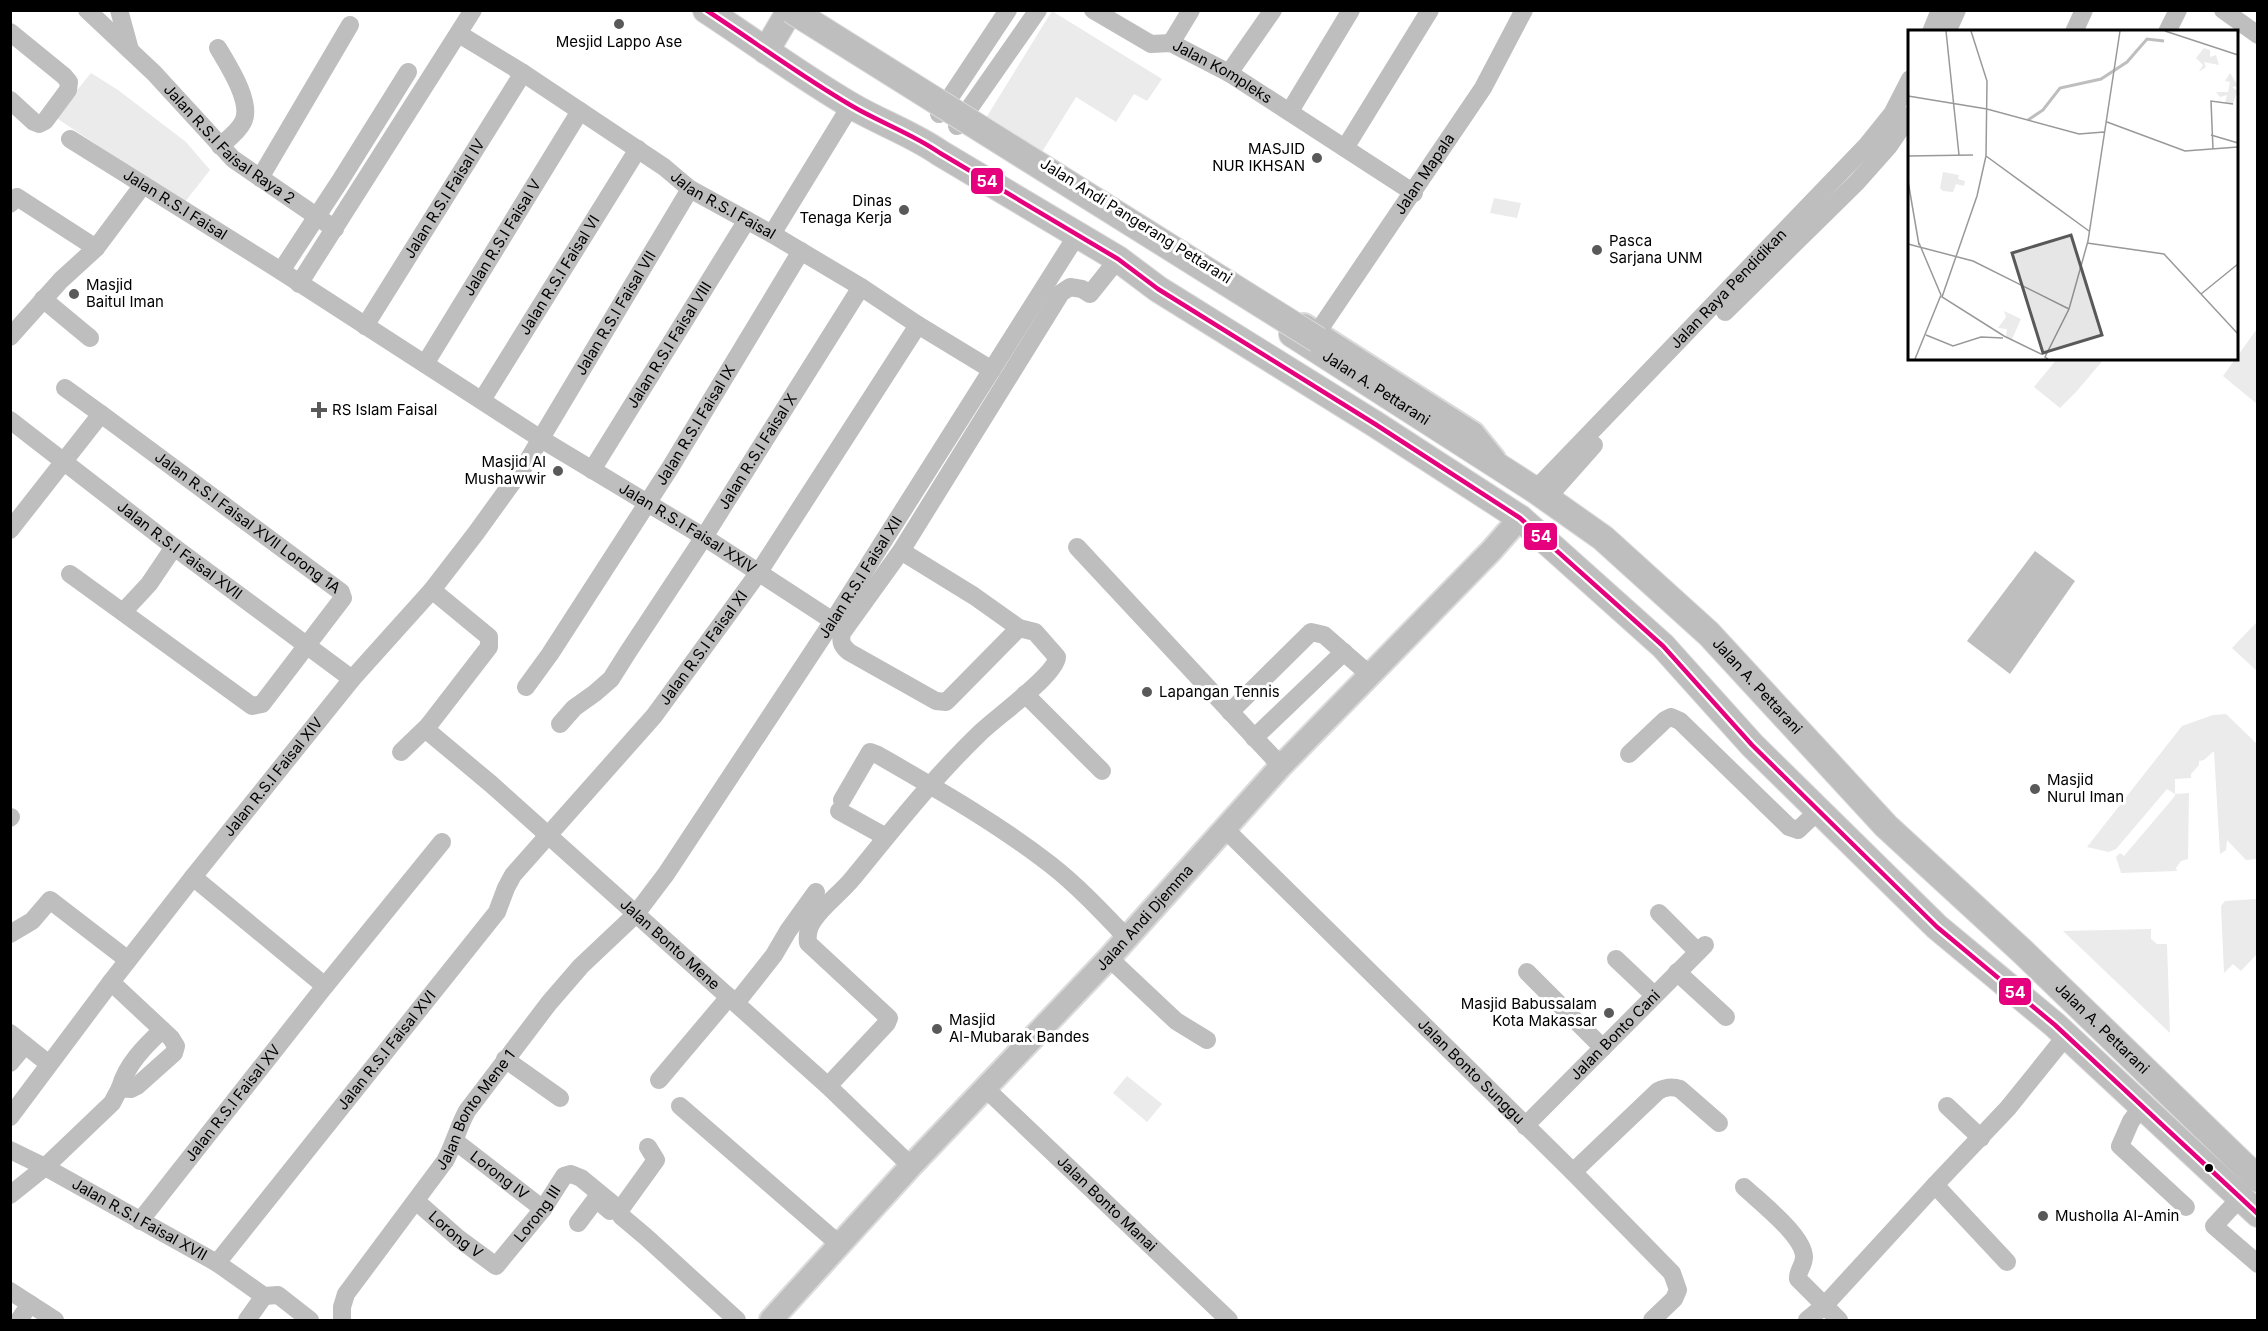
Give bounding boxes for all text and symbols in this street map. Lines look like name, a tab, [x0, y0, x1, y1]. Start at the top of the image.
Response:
marker: Mesjid Lappo Ase	[612, 17, 626, 31]
inset map	[1908, 30, 2238, 360]
place label: Mesjid Lappo Ase	[556, 32, 682, 51]
street label: Jalan Kompleks	[1170, 35, 1276, 107]
street label: Jalan R.S.I Faisal Raya 2	[160, 79, 300, 207]
street label: Jalan Mapala	[1390, 130, 1459, 218]
street label: Jalan R.S.I Faisal IV	[400, 135, 489, 262]
place label: MASJID NUR IKHSAN	[1212, 139, 1305, 175]
marker: MASJID NUR IKHSAN	[1310, 151, 1324, 165]
street label: Jalan Andi Pangerang Pettarani	[1037, 154, 1236, 288]
street label: Jalan R.S.I Faisal	[121, 166, 231, 244]
street label: Jalan R.S.I Faisal	[667, 167, 779, 243]
line badge: 54	[970, 167, 1004, 195]
text: 54	[976, 171, 998, 191]
street label: Jalan R.S.I Faisal V	[459, 176, 545, 299]
place label: Dinas Tenaga Kerja	[799, 191, 892, 227]
marker: Dinas Tenaga Kerja	[897, 203, 911, 217]
street label: Jalan R.S.I Faisal VI	[515, 211, 604, 338]
street label: Jalan Raya Pendidikan	[1666, 225, 1790, 353]
place label: Pasca Sarjana UNM	[1609, 231, 1703, 267]
marker: Pasca Sarjana UNM	[1590, 243, 1604, 257]
street label: Jalan R.S.I Faisal VII	[571, 247, 660, 379]
place label: Masjid Baitul Iman	[86, 275, 164, 311]
street label: Jalan R.S.I Faisal VIII	[623, 278, 715, 412]
marker: Masjid Baitul Iman	[67, 287, 81, 301]
street label: Jalan A. Pettarani	[1319, 346, 1434, 429]
street label: Jalan R.S.I Faisal IX	[651, 361, 739, 489]
street label: Jalan R.S.I Faisal X	[714, 390, 801, 513]
place label: RS Islam Faisal	[332, 400, 437, 419]
marker: RS Islam Faisal	[310, 401, 328, 419]
street label: Jalan R.S.I Faisal XVII Lorong 1A	[151, 448, 343, 598]
place label: Masjid Al Mushawwir	[465, 452, 546, 488]
marker: Masjid Al Mushawwir	[551, 464, 565, 478]
street label: Jalan R.S.I Faisal XXIV	[616, 478, 760, 577]
street label: Jalan R.S.I Faisal XVII	[115, 497, 247, 603]
street label: Jalan R.S.I Faisal XII	[814, 512, 906, 642]
line badge: 54	[1523, 522, 1558, 551]
text: 54	[1530, 526, 1552, 546]
street label: Jalan R.S.I Faisal XI	[655, 587, 751, 709]
street label: Jalan A. Pettarani	[1709, 634, 1806, 738]
place label: Lapangan Tennis	[1159, 682, 1280, 701]
marker: Lapangan Tennis	[1140, 685, 1154, 699]
street label: Jalan R.S.I Faisal XIV	[219, 713, 327, 840]
place label: Masjid Nurul Iman	[2047, 770, 2124, 806]
marker: Masjid Nurul Iman	[2028, 782, 2042, 796]
street label: Jalan Andi Djemma	[1092, 861, 1197, 975]
street label: Jalan Bonto Mene	[616, 894, 724, 994]
line badge: 54	[1998, 977, 2032, 1006]
street label: Jalan A. Pettarani	[2051, 978, 2153, 1078]
text: 54	[2004, 982, 2026, 1002]
street label: Jalan R.S.I Faisal XVI	[333, 986, 440, 1114]
street label: Jalan Bonto Cani	[1566, 986, 1664, 1084]
place label: Masjid Babussalam Kota Makassar	[1461, 994, 1597, 1030]
marker: Masjid Babussalam Kota Makassar	[1602, 1006, 1616, 1020]
place label: Masjid Al-Mubarak Bandes	[949, 1010, 1090, 1046]
street label: Jalan Bonto Sunggu	[1414, 1014, 1529, 1128]
marker: Masjid Al-Mubarak Bandes	[930, 1022, 944, 1036]
street label: Jalan R.S.I Faisal XV	[180, 1040, 284, 1165]
street label: Jalan Bonto Mene 1	[431, 1046, 519, 1174]
street label: Lorong IV	[467, 1146, 533, 1203]
street label: Jalan Bonto Manai	[1053, 1151, 1161, 1255]
unlabelled marker	[2203, 1162, 2215, 1174]
street label: Jalan R.S.I Faisal XVII	[69, 1174, 211, 1265]
street label: Lorong III	[510, 1182, 565, 1246]
place label: Musholla Al-Amin	[2055, 1206, 2179, 1225]
street label: Lorong V	[425, 1207, 487, 1262]
marker: Musholla Al-Amin	[2036, 1209, 2050, 1223]

